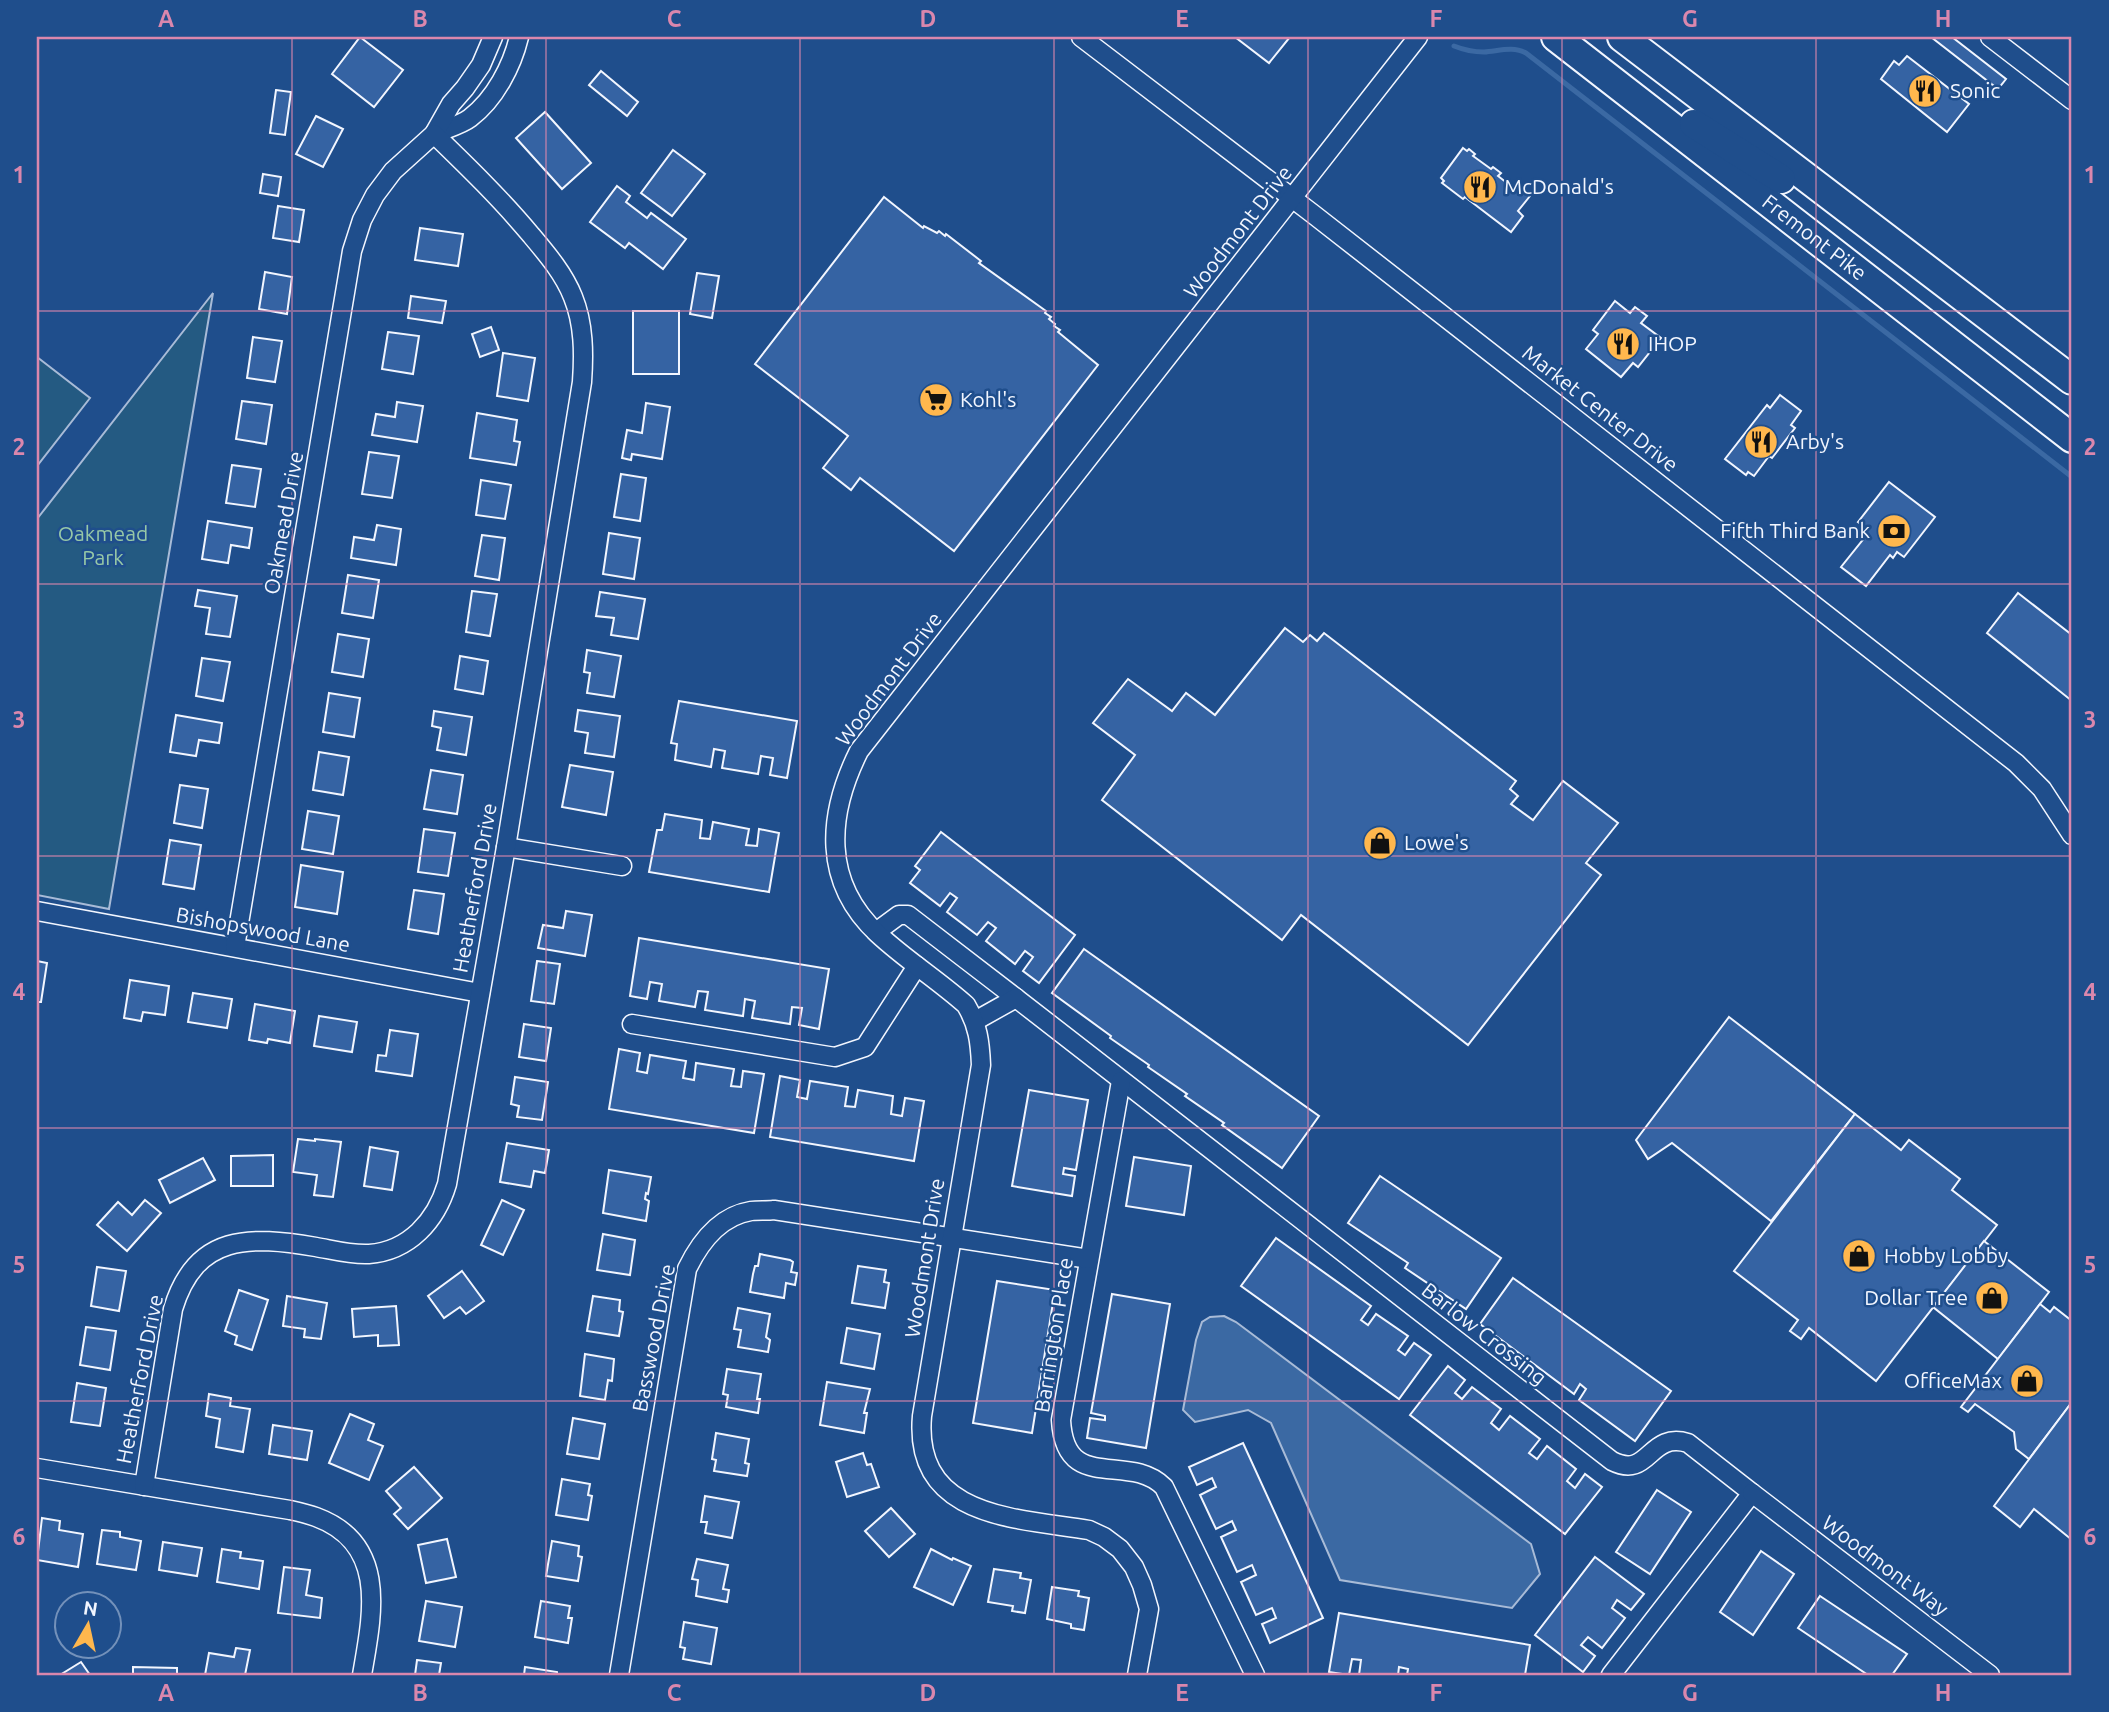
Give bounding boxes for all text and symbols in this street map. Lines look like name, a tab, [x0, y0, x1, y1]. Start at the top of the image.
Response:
text: A	[158, 6, 174, 31]
text: B	[412, 6, 428, 31]
text: C	[667, 6, 682, 31]
text: D	[920, 6, 936, 31]
text: E	[1175, 6, 1189, 31]
text: F	[1430, 6, 1443, 31]
text: G	[1682, 6, 1698, 31]
text: H	[1935, 6, 1951, 31]
restaurant icon: Sonic	[1906, 72, 1944, 110]
place label: Sonic	[1950, 78, 2000, 102]
street label: Woodmont Drive	[1178, 161, 1296, 302]
text: 1	[13, 162, 25, 187]
text: 1	[2084, 162, 2096, 187]
restaurant icon: McDonald's	[1461, 168, 1499, 206]
place label: McDonald's	[1504, 174, 1614, 198]
street label: Fremont Pike	[1758, 189, 1872, 285]
restaurant icon: IHOP	[1604, 325, 1642, 363]
place label: IHOP	[1648, 331, 1697, 355]
street label: Market Center Drive	[1518, 340, 1683, 476]
supermarket icon: Kohl's	[917, 381, 955, 419]
place label: Kohl's	[960, 387, 1016, 411]
restaurant icon: Arby's	[1742, 423, 1780, 461]
place label: Arby's	[1786, 429, 1844, 453]
text: 2	[13, 434, 25, 459]
text: 2	[2084, 434, 2096, 459]
street label: Oakmead Drive	[259, 449, 307, 596]
bank icon: Fifth Third Bank	[1875, 512, 1913, 550]
place label: Fifth Third Bank	[1720, 518, 1870, 542]
park label: Oakmead Park	[58, 521, 148, 569]
street label: Woodmont Drive	[830, 607, 946, 750]
text: 3	[13, 707, 25, 732]
text: 3	[2084, 707, 2096, 732]
street label: Heatherford Drive	[447, 801, 501, 974]
shop icon: Lowe's	[1361, 824, 1399, 862]
place label: Lowe's	[1404, 830, 1469, 854]
street label: Bishopswood Lane	[174, 902, 352, 956]
text: 4	[13, 979, 26, 1004]
text: 4	[2084, 979, 2097, 1004]
street label: Woodmont Drive	[900, 1176, 948, 1339]
shop icon: Hobby Lobby	[1840, 1237, 1878, 1275]
place label: Hobby Lobby	[1884, 1243, 2008, 1267]
text: 5	[13, 1252, 25, 1277]
text: 5	[2084, 1252, 2096, 1277]
street label: Barrington Place	[1029, 1256, 1077, 1414]
street label: Basswood Drive	[627, 1262, 679, 1414]
street label: Barlow Crossing	[1418, 1277, 1552, 1389]
shop icon: Dollar Tree	[1973, 1279, 2011, 1317]
place label: Dollar Tree	[1864, 1285, 1968, 1309]
street label: Heatherford Drive	[111, 1292, 167, 1465]
shop icon: OfficeMax	[2008, 1362, 2046, 1400]
place label: OfficeMax	[1904, 1368, 2002, 1392]
street label: Woodmont Way	[1818, 1510, 1953, 1620]
text: 6	[13, 1524, 26, 1549]
text: 6	[2084, 1524, 2097, 1549]
north arrow	[52, 1590, 122, 1660]
text: N	[82, 1596, 99, 1620]
text: A	[158, 1680, 174, 1705]
text: B	[412, 1680, 428, 1705]
text: C	[667, 1680, 682, 1705]
text: D	[920, 1680, 936, 1705]
text: E	[1175, 1680, 1189, 1705]
text: F	[1430, 1680, 1443, 1705]
text: G	[1682, 1680, 1698, 1705]
text: H	[1935, 1680, 1951, 1705]

